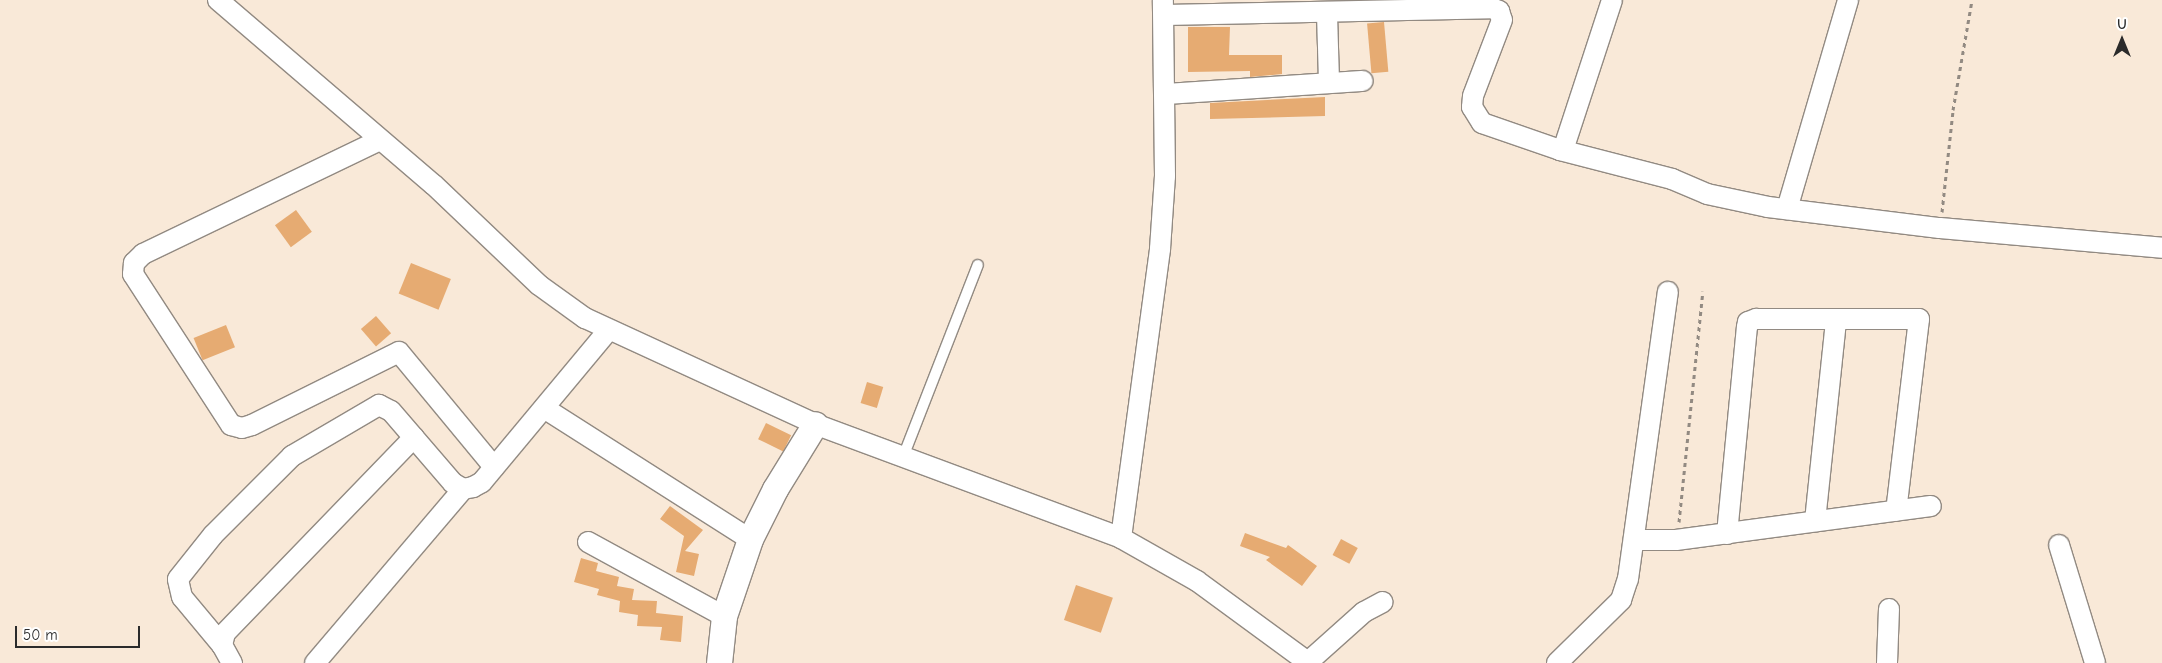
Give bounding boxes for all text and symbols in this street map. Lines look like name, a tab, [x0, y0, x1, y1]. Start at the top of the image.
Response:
north arrow	[2097, 15, 2147, 65]
text: U	[2117, 16, 2127, 33]
scale bar	[18, 616, 142, 648]
text: 50 m	[23, 626, 58, 644]

